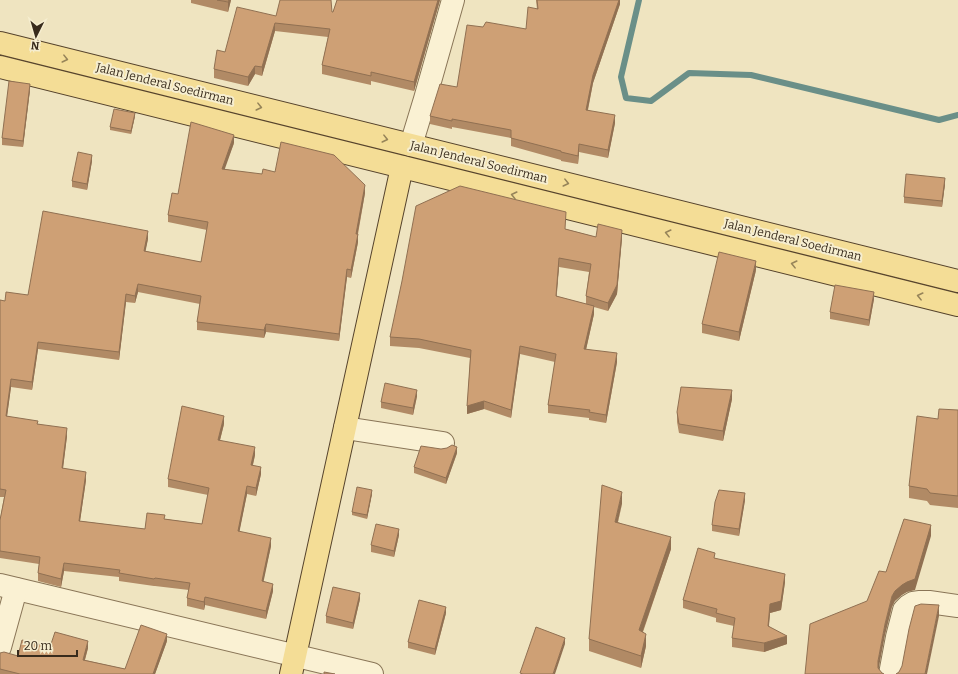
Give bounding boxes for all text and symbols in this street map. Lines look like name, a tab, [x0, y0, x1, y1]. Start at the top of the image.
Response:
north arrow	[16, 16, 56, 56]
text: N	[30, 39, 40, 52]
one-way arrow	[61, 54, 68, 63]
street label: Jalan Jenderal Soedirman	[94, 60, 236, 108]
one-way arrow	[255, 102, 262, 111]
one-way arrow	[382, 134, 388, 142]
street label: Jalan Jenderal Soedirman	[408, 138, 550, 186]
one-way arrow	[563, 179, 569, 187]
one-way arrow	[511, 191, 518, 200]
street label: Jalan Jenderal Soedirman	[722, 216, 864, 264]
one-way arrow	[665, 230, 671, 238]
one-way arrow	[791, 261, 797, 269]
one-way arrow	[917, 292, 923, 300]
scale bar	[18, 632, 77, 658]
text: 20 m	[24, 639, 53, 653]

